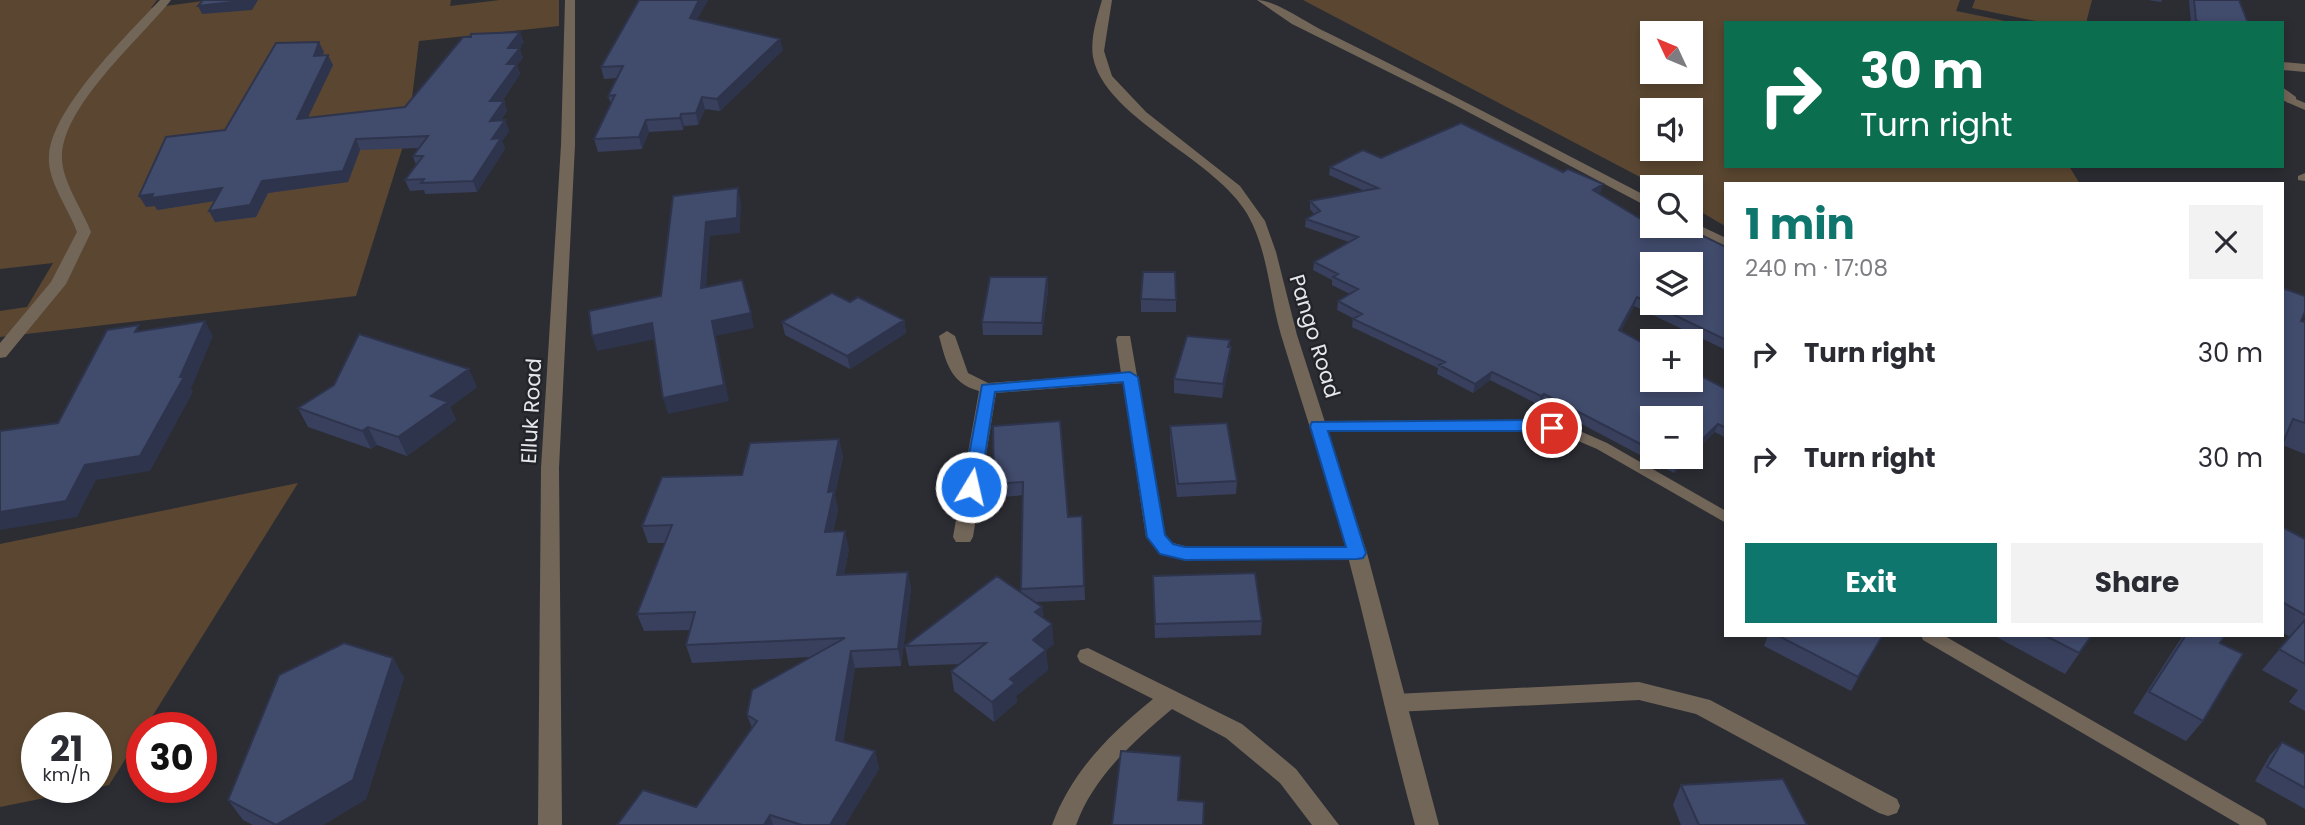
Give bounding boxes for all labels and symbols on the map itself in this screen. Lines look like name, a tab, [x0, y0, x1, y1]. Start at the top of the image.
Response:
north arrow	[1640, 21, 1703, 84]
street label: Pango Road	[1282, 271, 1348, 401]
street label: Elluk Road	[514, 358, 548, 464]
pin	[1522, 398, 1582, 458]
position arrow	[934, 450, 1008, 524]
speed limit sign: 30	[126, 712, 217, 803]

